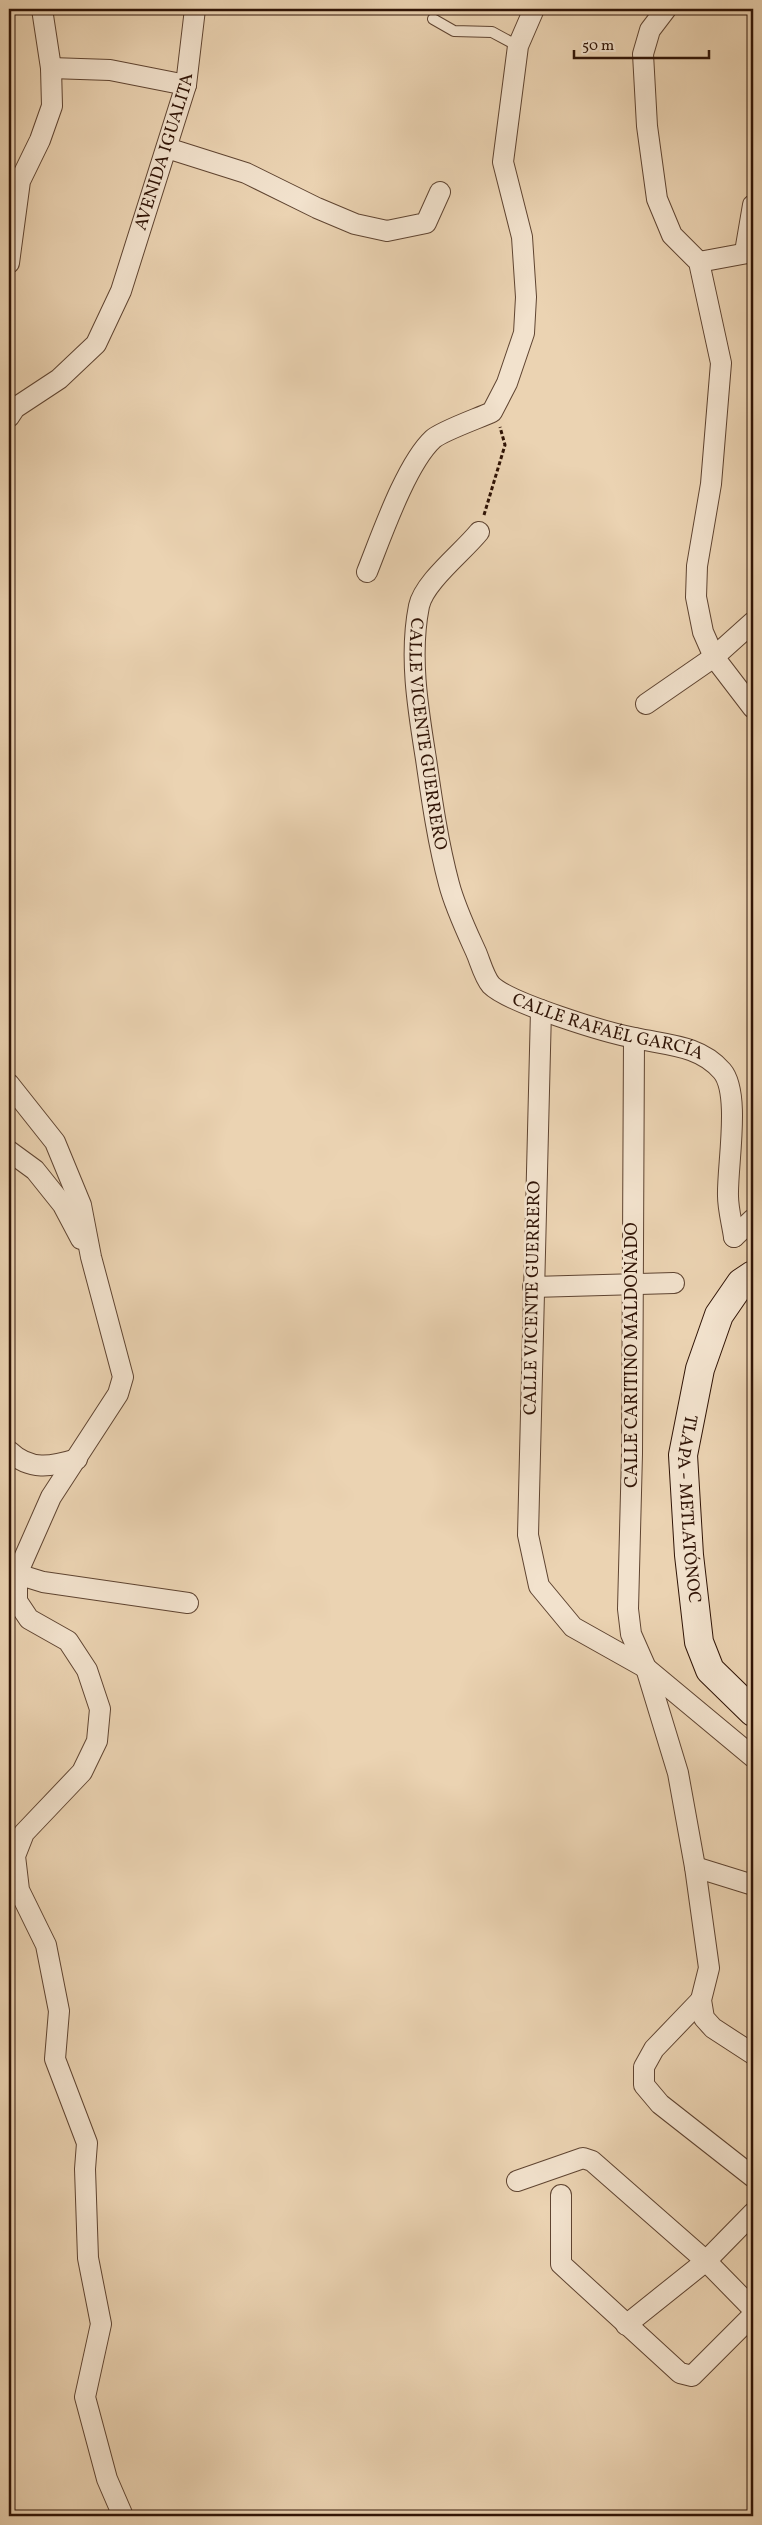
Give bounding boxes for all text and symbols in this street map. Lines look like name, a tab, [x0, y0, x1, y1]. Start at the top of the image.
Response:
scale bar	[574, 28, 710, 60]
text: 50 m	[582, 36, 614, 57]
street label: AVENIDA IGUALITA	[128, 72, 200, 234]
street label: CALLE VICENTE GUERRERO	[402, 616, 453, 852]
street label: CALLE RAFAÉL GARCÍA	[508, 987, 708, 1067]
street label: CALLE VICENTE GUERRERO	[518, 1181, 548, 1415]
street label: CALLE CARITINO MALDONADO	[620, 1222, 645, 1488]
street label: TLAPA - METLATÓNOC	[670, 1412, 707, 1605]

